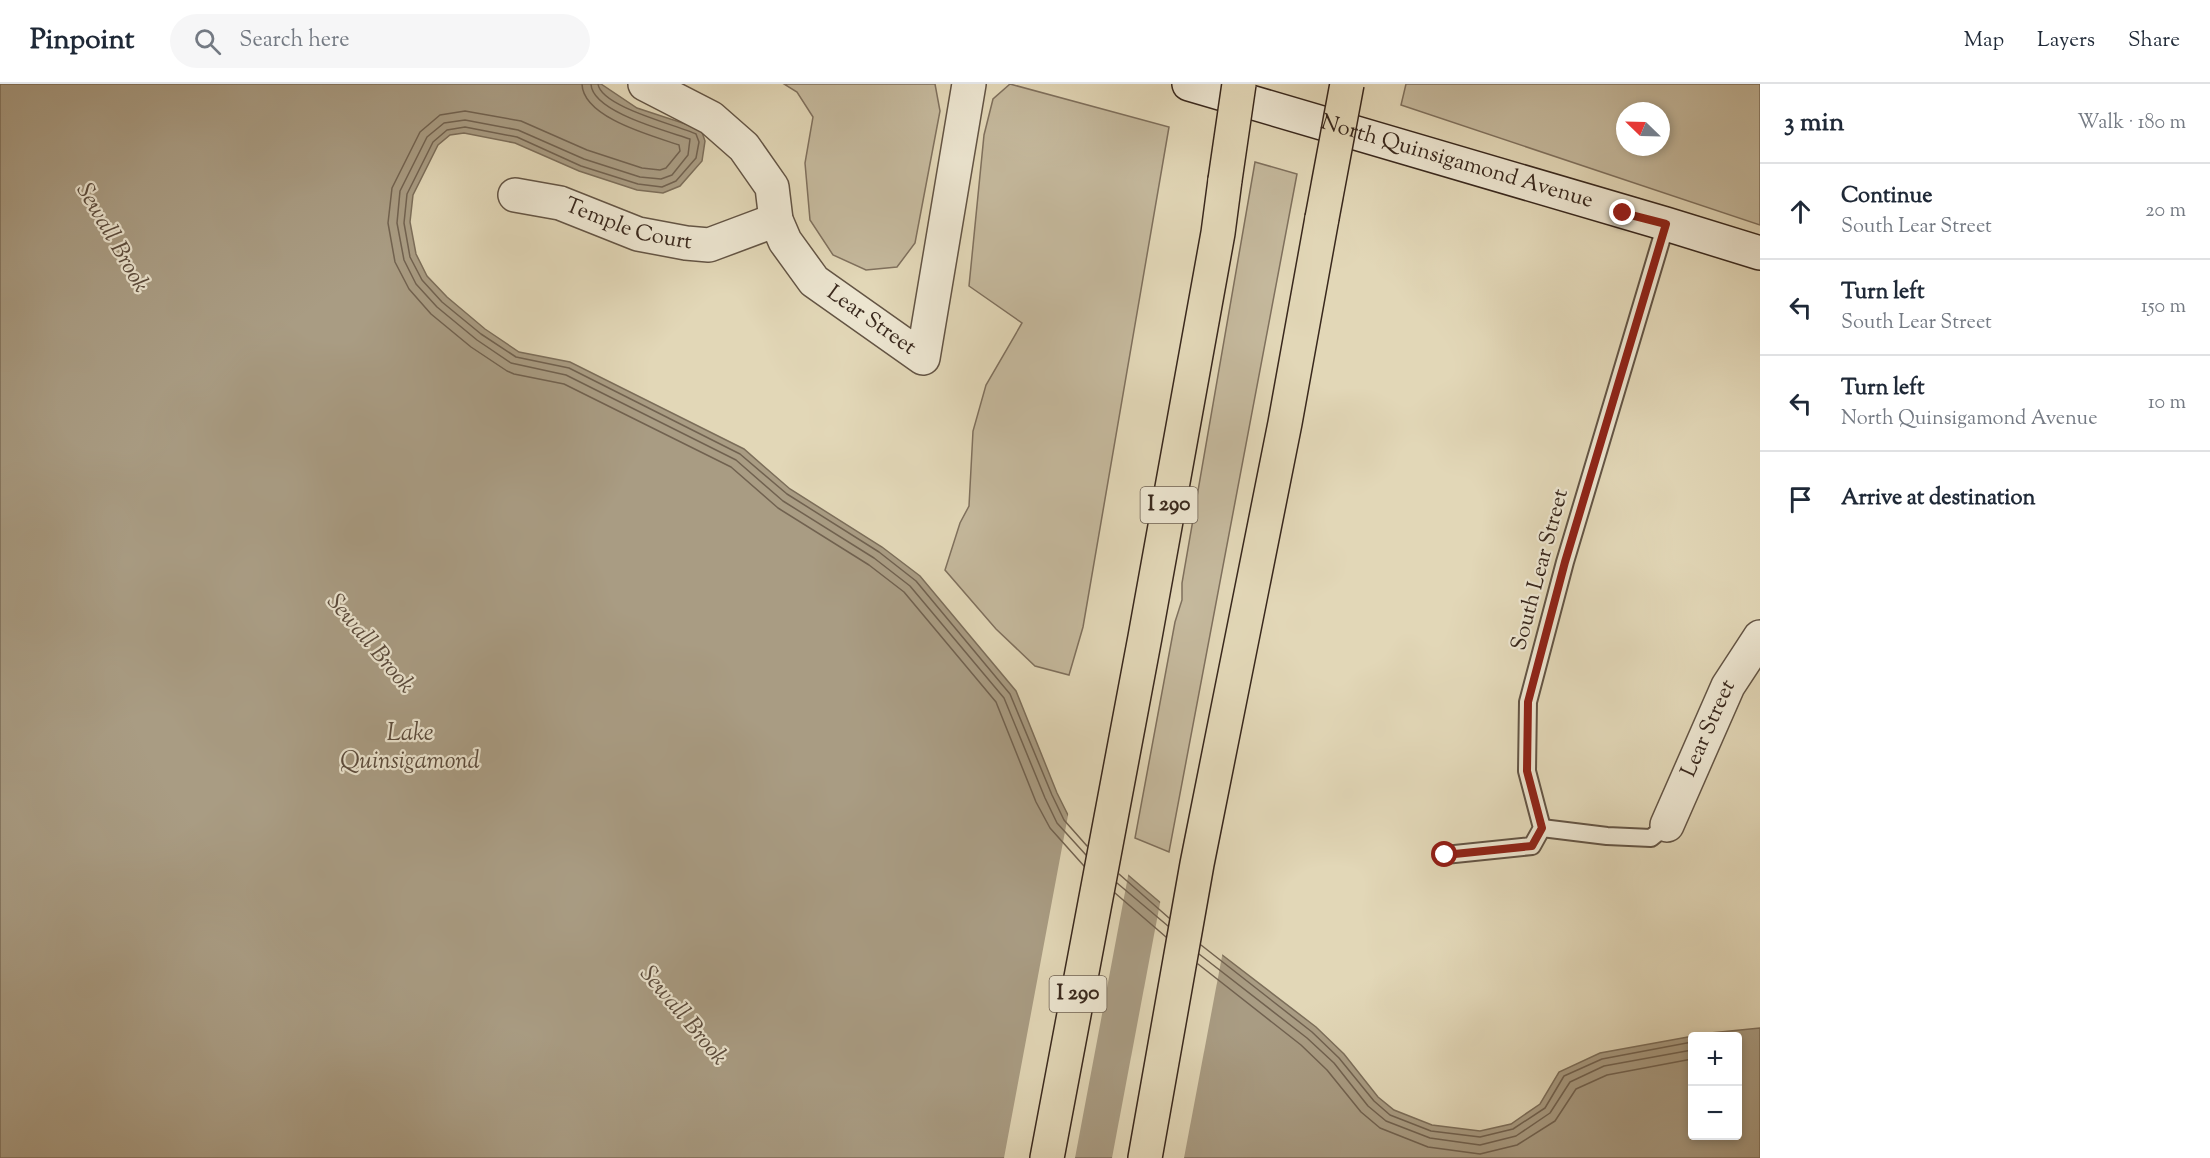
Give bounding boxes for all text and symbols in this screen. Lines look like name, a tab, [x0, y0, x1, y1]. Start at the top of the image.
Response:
search box	[170, 14, 590, 68]
text: Pinpoint	[30, 21, 134, 61]
icon: search	[191, 25, 224, 58]
text: Search here	[239, 25, 350, 57]
text: Map	[1964, 26, 2004, 56]
text: Layers	[2037, 26, 2095, 56]
text: Share	[2128, 26, 2180, 56]
north arrow	[1616, 102, 1670, 156]
text: 3 min	[1784, 105, 1844, 142]
street label: North Quinsigamond Avenue	[1317, 107, 1597, 218]
text: Walk · 180 m	[2077, 109, 2186, 138]
water label: Sewall Brook	[67, 177, 157, 299]
text: Continue	[1841, 181, 1932, 213]
street label: Temple Court	[560, 190, 694, 259]
icon: ahead	[1784, 195, 1817, 228]
text: 20 m	[2145, 197, 2186, 226]
route end	[1609, 199, 1635, 225]
text: South Lear Street	[1841, 213, 1992, 242]
text: Turn left	[1841, 277, 1924, 309]
street label: Lear Street	[819, 278, 923, 364]
icon: left	[1784, 291, 1817, 324]
text: 150 m	[2141, 293, 2186, 322]
text: South Lear Street	[1841, 309, 1992, 338]
text: Turn left	[1841, 373, 1924, 405]
icon: left	[1784, 387, 1817, 420]
text: 10 m	[2148, 389, 2186, 418]
text: North Quinsigamond Avenue	[1841, 405, 2097, 434]
icon: arrive	[1784, 483, 1817, 516]
text: Arrive at destination	[1841, 483, 2036, 515]
street label: South Lear Street	[1504, 485, 1578, 654]
road number: I 290	[1140, 487, 1198, 523]
water label: Sewall Brook	[318, 587, 422, 702]
street label: Lear Street	[1674, 673, 1744, 783]
water label: Lake Quinsigamond	[340, 717, 480, 779]
route start	[1431, 841, 1457, 867]
water label: Sewall Brook	[631, 959, 735, 1074]
road number: I 290	[1050, 976, 1106, 1012]
map controls	[1688, 1032, 1742, 1140]
button: +	[1688, 1032, 1742, 1086]
button: −	[1688, 1086, 1742, 1140]

